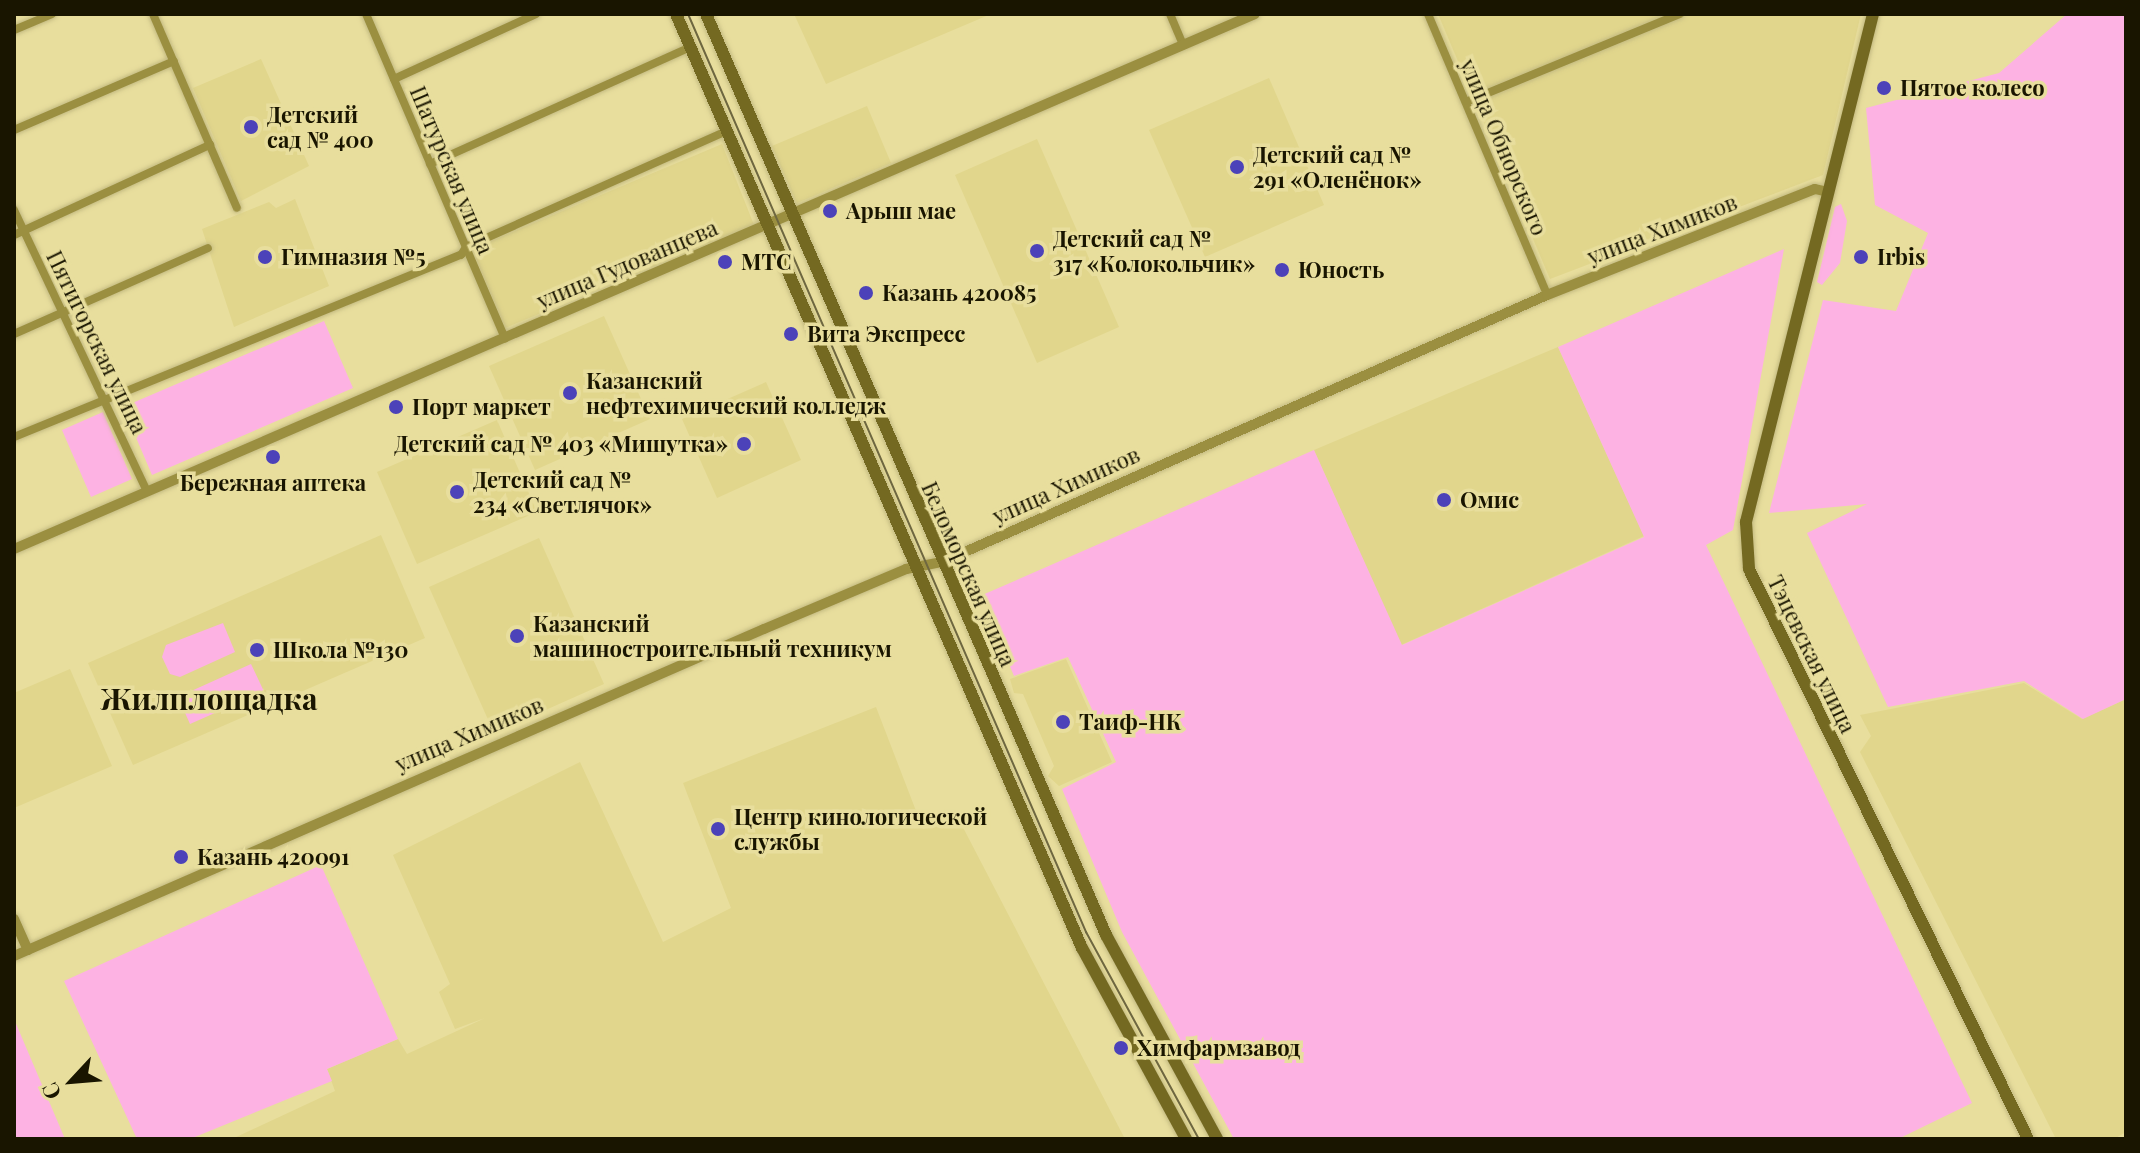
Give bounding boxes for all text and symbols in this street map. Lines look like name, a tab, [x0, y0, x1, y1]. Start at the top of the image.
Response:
street label: улица Обнорского	[1455, 55, 1553, 239]
place label: Пятое колесо	[1900, 75, 2045, 101]
marker: Пятое колесо	[1875, 79, 1893, 97]
street label: Шатурская улица	[405, 82, 499, 258]
place label: Детский сад № 400	[267, 101, 374, 152]
marker: Детский сад № 400	[242, 118, 260, 136]
place label: Детский сад № 291 «Оленёнок»	[1253, 141, 1422, 192]
marker: Детский сад № 291 «Оленёнок»	[1228, 158, 1246, 176]
street label: улица Химиков	[1583, 188, 1741, 270]
place label: Арыш мае	[846, 198, 956, 224]
marker: Арыш мае	[821, 202, 839, 220]
street label: улица Гудованцева	[533, 214, 721, 314]
place label: Детский сад № 317 «Колокольчик»	[1053, 225, 1256, 276]
marker: Детский сад № 317 «Колокольчик»	[1028, 242, 1046, 260]
place label: Гимназия №5	[281, 244, 426, 270]
place label: Irbis	[1877, 244, 1925, 270]
street label: Пятигорская улица	[41, 246, 153, 438]
marker: Гимназия №5	[256, 248, 274, 266]
marker: Irbis	[1852, 248, 1870, 266]
place label: МТС	[741, 249, 792, 275]
marker: МТС	[716, 253, 734, 271]
place label: Юность	[1298, 257, 1384, 283]
marker: Юность	[1273, 261, 1291, 279]
place label: Казань 420085	[882, 280, 1037, 306]
marker: Казань 420085	[857, 284, 875, 302]
place label: Вита Экспресс	[807, 321, 965, 347]
marker: Вита Экспресс	[782, 325, 800, 343]
place label: Казанский нефтехимический колледж	[586, 367, 886, 418]
marker: Казанский нефтехимический колледж	[561, 384, 579, 402]
place label: Порт маркет	[412, 394, 551, 420]
marker: Порт маркет	[387, 398, 405, 416]
place label: Детский сад № 403 «Мишутка»	[394, 431, 728, 457]
marker: Детский сад № 403 «Мишутка»	[735, 435, 753, 453]
street label: улица Химиков	[988, 441, 1144, 529]
marker: Бережная аптека	[264, 448, 282, 466]
place label: Детский сад № 234 «Светлячок»	[473, 466, 652, 518]
place label: Бережная аптека	[180, 470, 366, 496]
street label: Беломорская улица	[916, 477, 1022, 671]
marker: Детский сад № 234 «Светлячок»	[448, 483, 466, 501]
place label: Омис	[1460, 487, 1519, 513]
marker: Омис	[1435, 491, 1453, 509]
street label: Тэцевская улица	[1762, 571, 1862, 737]
place label: Казанский машиностроительный техникум	[533, 610, 892, 662]
marker: Казанский машиностроительный техникум	[508, 627, 526, 645]
place label: Школа №130	[273, 637, 408, 663]
marker: Школа №130	[248, 641, 266, 659]
district label: Жилплощадка	[101, 680, 317, 716]
street label: улица Химиков	[391, 691, 547, 777]
place label: Таиф-НК	[1079, 709, 1182, 735]
marker: Таиф-НК	[1054, 713, 1072, 731]
place label: Центр кинологической службы	[734, 803, 987, 854]
marker: Центр кинологической службы	[709, 820, 727, 838]
place label: Казань 420091	[197, 844, 350, 870]
marker: Казань 420091	[172, 848, 190, 866]
place label: Химфармзавод	[1137, 1035, 1300, 1061]
marker: Химфармзавод	[1112, 1039, 1130, 1057]
north arrow	[32, 1041, 112, 1121]
text: С	[34, 1078, 67, 1105]

